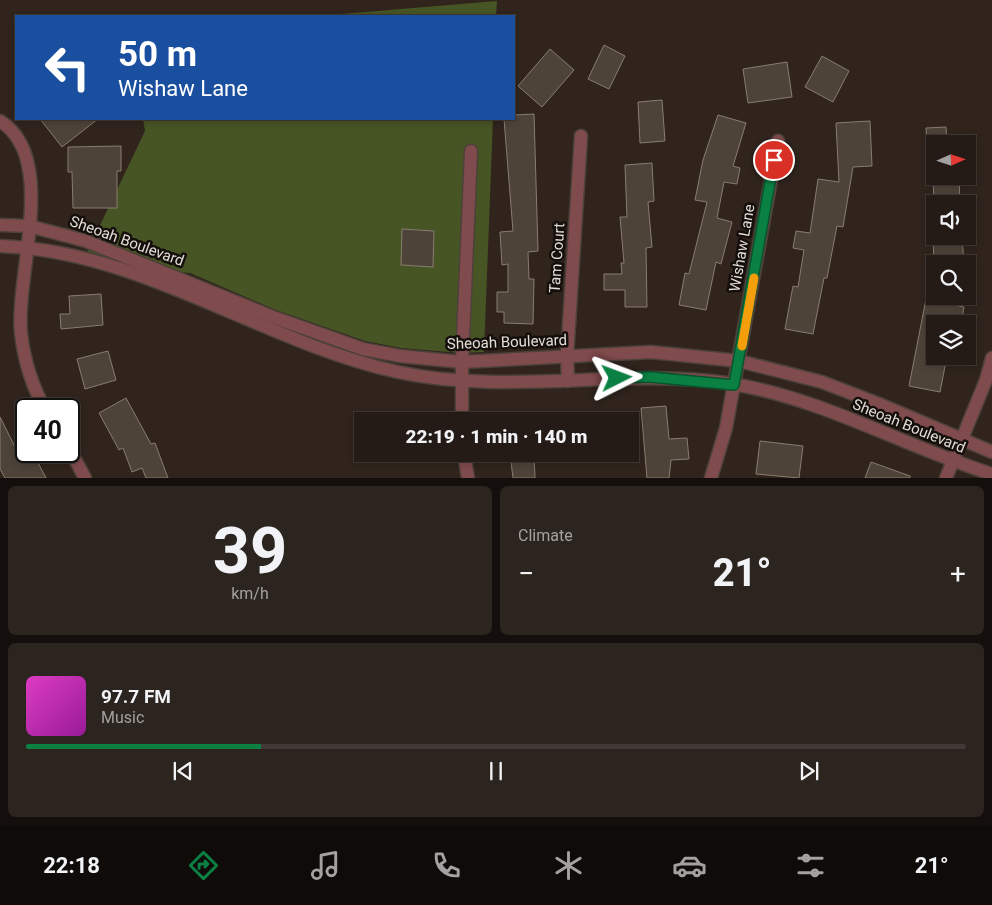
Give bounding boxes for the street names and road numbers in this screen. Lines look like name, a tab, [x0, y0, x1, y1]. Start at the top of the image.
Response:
street label: Wishaw Lane	[725, 203, 759, 293]
street label: Sheoah Boulevard	[67, 212, 187, 270]
street label: Tam Court	[546, 222, 568, 294]
street label: Sheoah Boulevard	[447, 331, 567, 353]
street label: Sheoah Boulevard	[850, 395, 968, 457]

